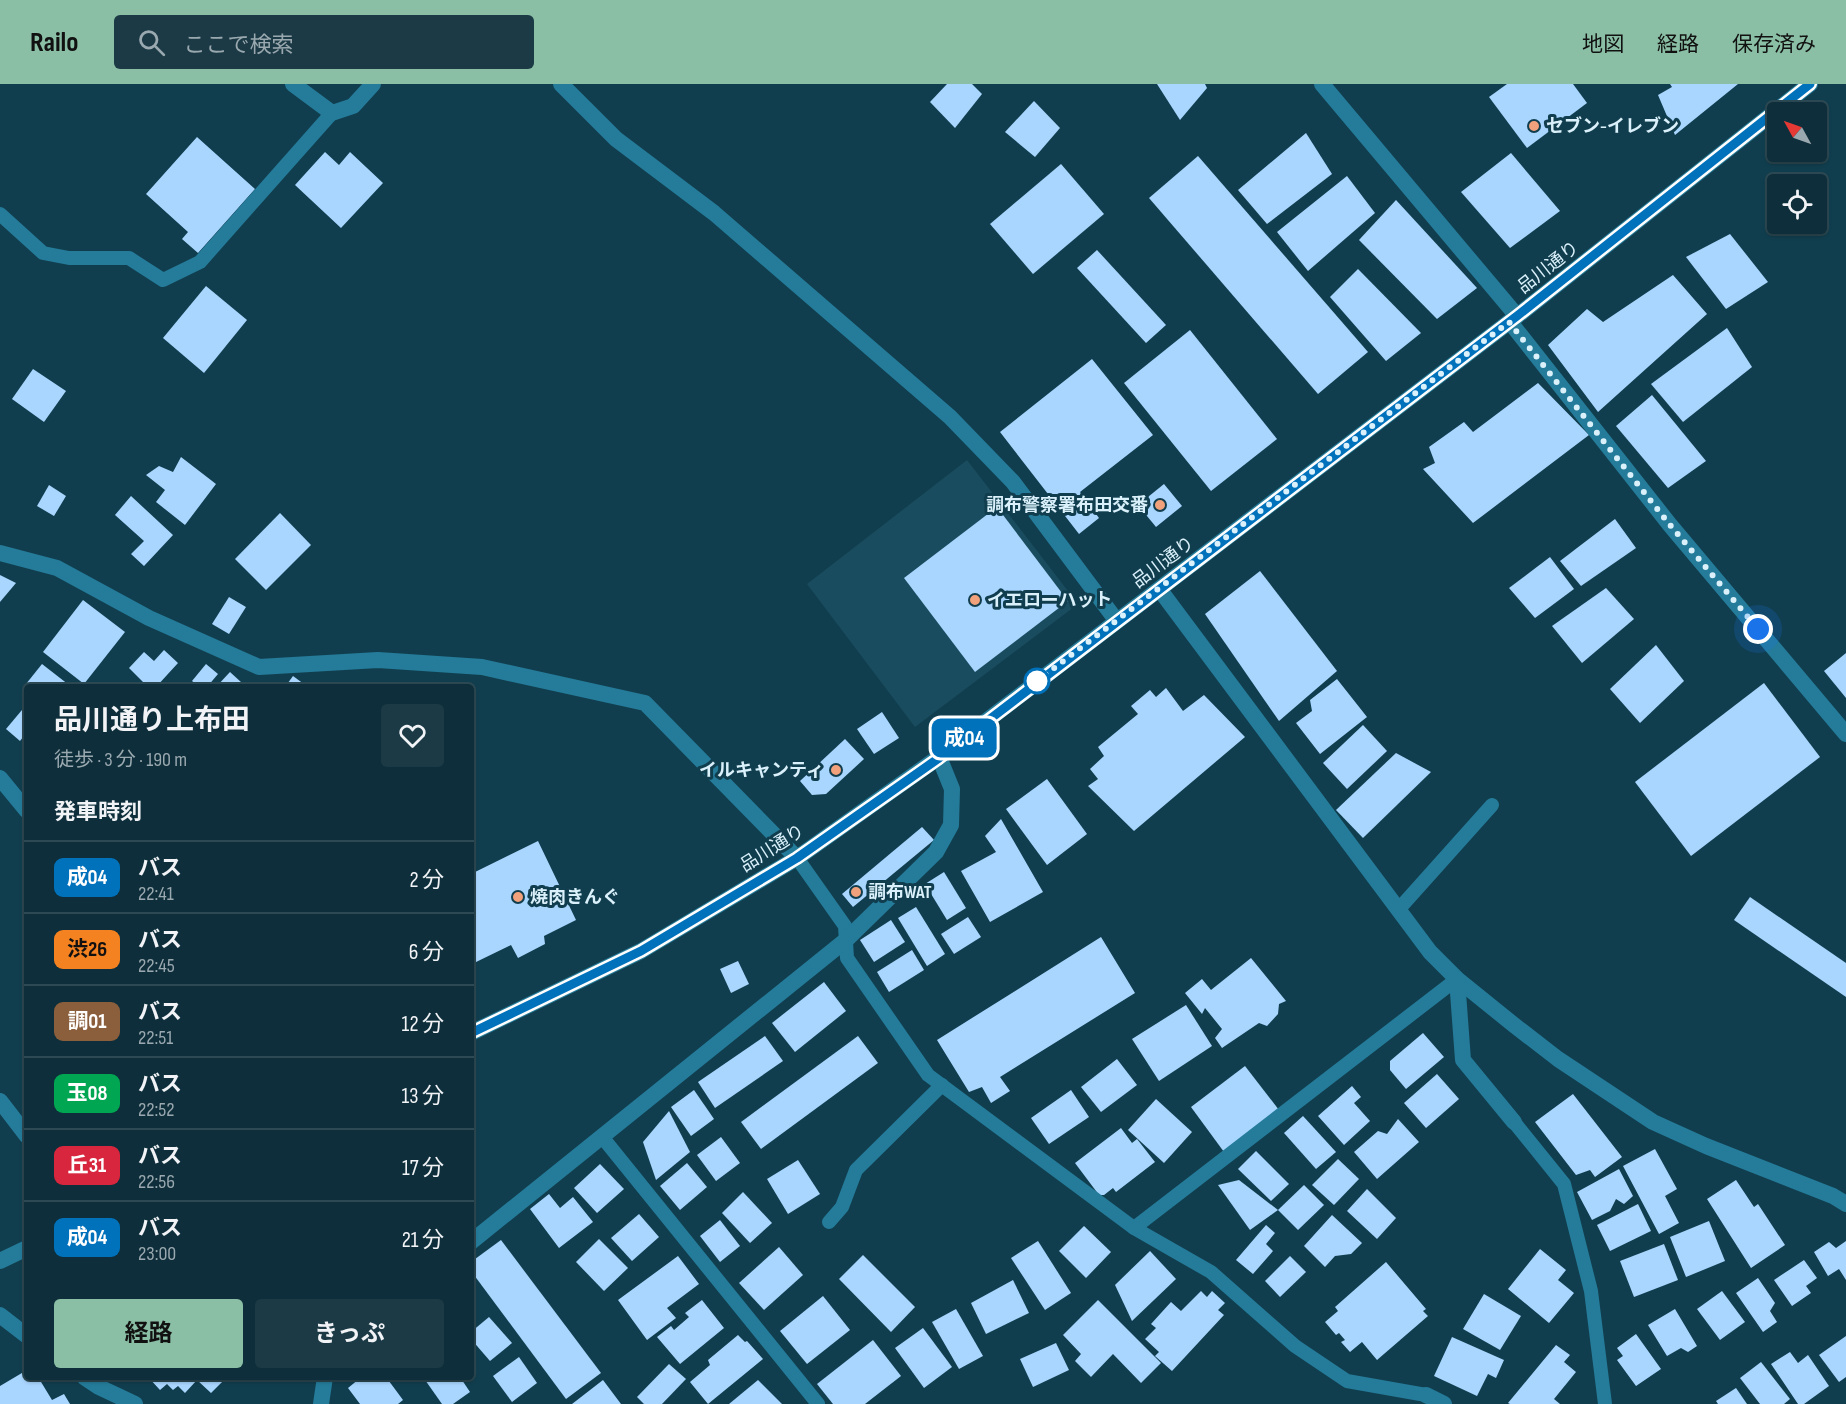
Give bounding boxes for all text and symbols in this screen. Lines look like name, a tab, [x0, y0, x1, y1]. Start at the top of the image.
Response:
search box	[114, 15, 534, 69]
text: Railo	[30, 26, 78, 59]
icon: search	[135, 26, 168, 59]
text: ここで検索	[183, 32, 293, 59]
text: 地図	[1582, 32, 1624, 57]
text: 経路	[1657, 32, 1699, 57]
text: 保存済み	[1732, 32, 1816, 57]
north arrow	[1767, 102, 1827, 162]
map controls	[1767, 102, 1827, 234]
place label: セブン-イレブン	[1546, 116, 1679, 137]
marker: セブン-イレブン	[1527, 119, 1541, 133]
button: locate	[1767, 174, 1827, 234]
street label: 品川通り	[1513, 237, 1583, 298]
place label: 調布警察署布田交番	[986, 495, 1148, 516]
marker: 調布警察署布田交番	[1153, 498, 1167, 512]
street label: 品川通り	[1128, 532, 1198, 592]
place label: イエローハット	[987, 590, 1112, 611]
marker: イエローハット	[968, 593, 982, 607]
your location	[1743, 614, 1773, 644]
unlabelled marker	[1024, 668, 1050, 694]
text: 品川通り上布田	[54, 704, 250, 737]
button: heart	[381, 704, 444, 767]
line badge: 成04	[930, 718, 998, 758]
text: 成04	[944, 726, 984, 751]
text: 徒歩 · 3 分 · 190 m	[54, 748, 187, 772]
place label: イルキャンティ	[699, 760, 824, 781]
marker: イルキャンティ	[829, 763, 843, 777]
text: 発車時刻	[54, 799, 142, 826]
street label: 品川通り	[736, 820, 808, 876]
text: バス	[138, 855, 182, 882]
text: 成04	[67, 865, 107, 890]
text: 2 分	[409, 867, 444, 894]
text: 22:41	[138, 882, 174, 906]
place label: 調布WAT	[868, 882, 932, 903]
marker: 調布WAT	[849, 885, 863, 899]
place label: 焼肉きんぐ	[530, 887, 620, 908]
marker: 焼肉きんぐ	[511, 890, 525, 904]
text: バス	[138, 927, 182, 954]
text: 渋26	[67, 937, 107, 962]
text: 6 分	[409, 939, 444, 966]
text: 22:45	[138, 954, 175, 978]
text: バス	[138, 999, 182, 1026]
text: 調01	[67, 1009, 107, 1034]
text: 12 分	[401, 1011, 444, 1038]
text: 22:51	[138, 1026, 173, 1050]
text: バス	[138, 1071, 182, 1098]
text: 玉08	[67, 1081, 107, 1106]
text: 13 分	[402, 1083, 444, 1110]
text: 22:52	[138, 1098, 175, 1122]
text: バス	[138, 1143, 182, 1170]
text: 丘31	[68, 1153, 106, 1178]
text: 17 分	[402, 1155, 444, 1182]
text: 22:56	[138, 1170, 175, 1194]
text: バス	[138, 1215, 182, 1242]
text: 成04	[67, 1225, 107, 1250]
text: 21 分	[402, 1227, 444, 1254]
text: 23:00	[138, 1242, 176, 1266]
button: 経路	[54, 1299, 243, 1368]
button: きっぷ	[255, 1299, 444, 1368]

